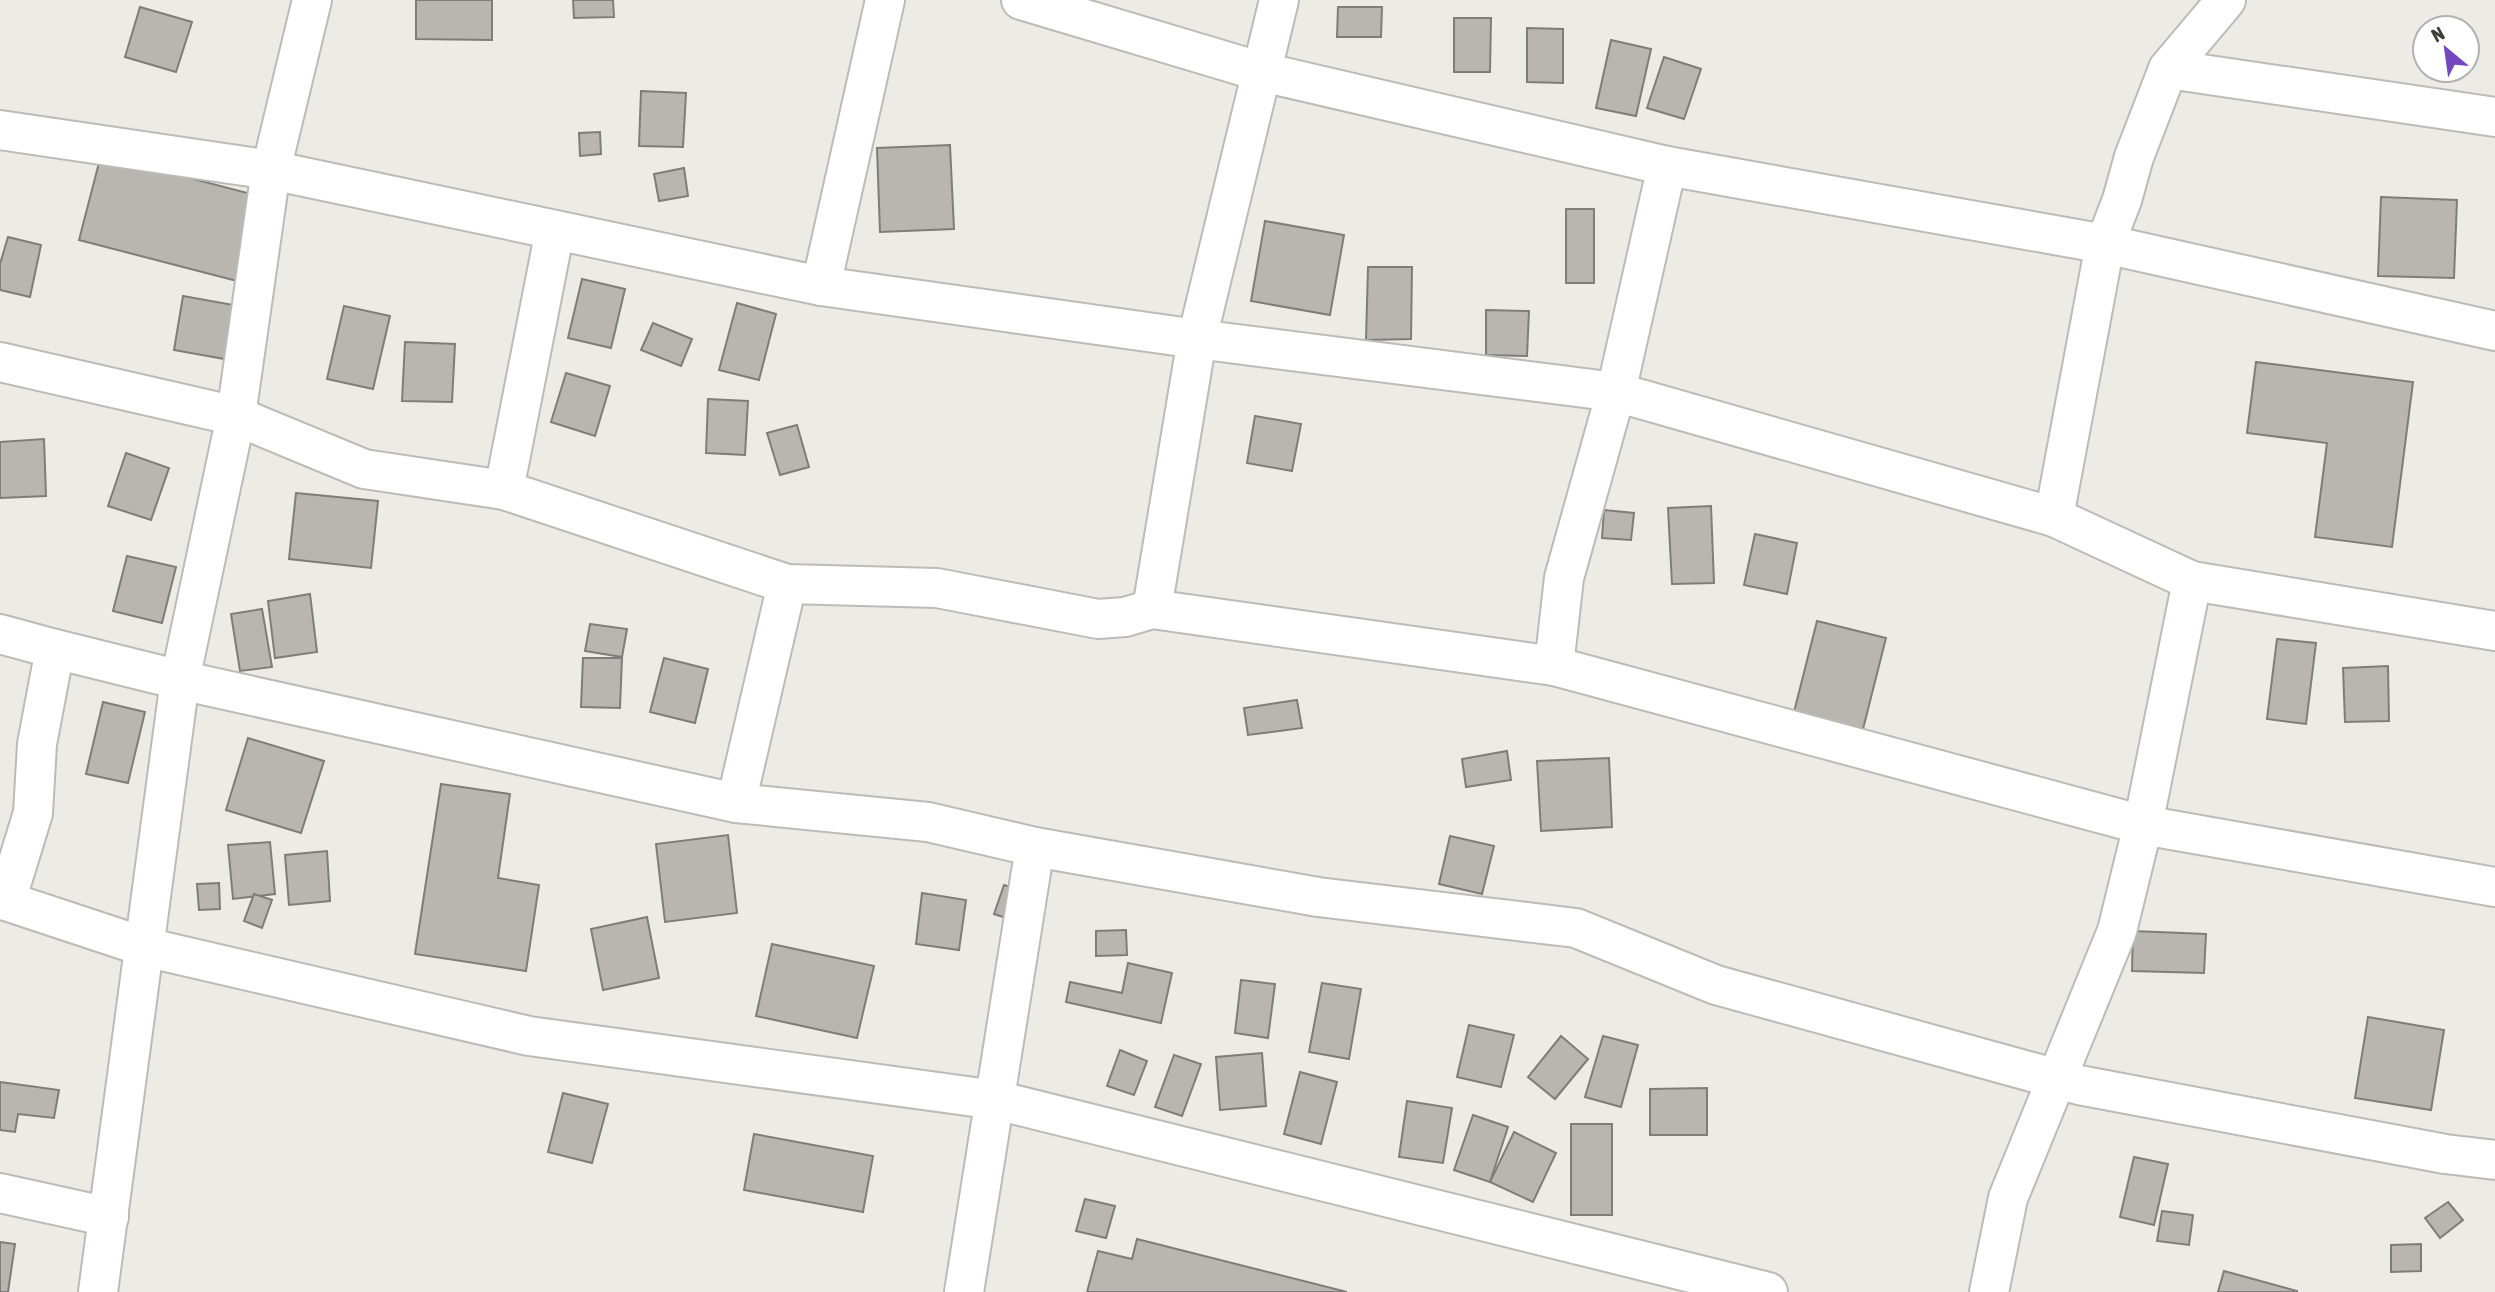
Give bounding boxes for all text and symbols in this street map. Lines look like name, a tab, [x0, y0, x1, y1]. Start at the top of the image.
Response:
north arrow	[2411, 14, 2481, 84]
text: N	[2428, 22, 2448, 46]

